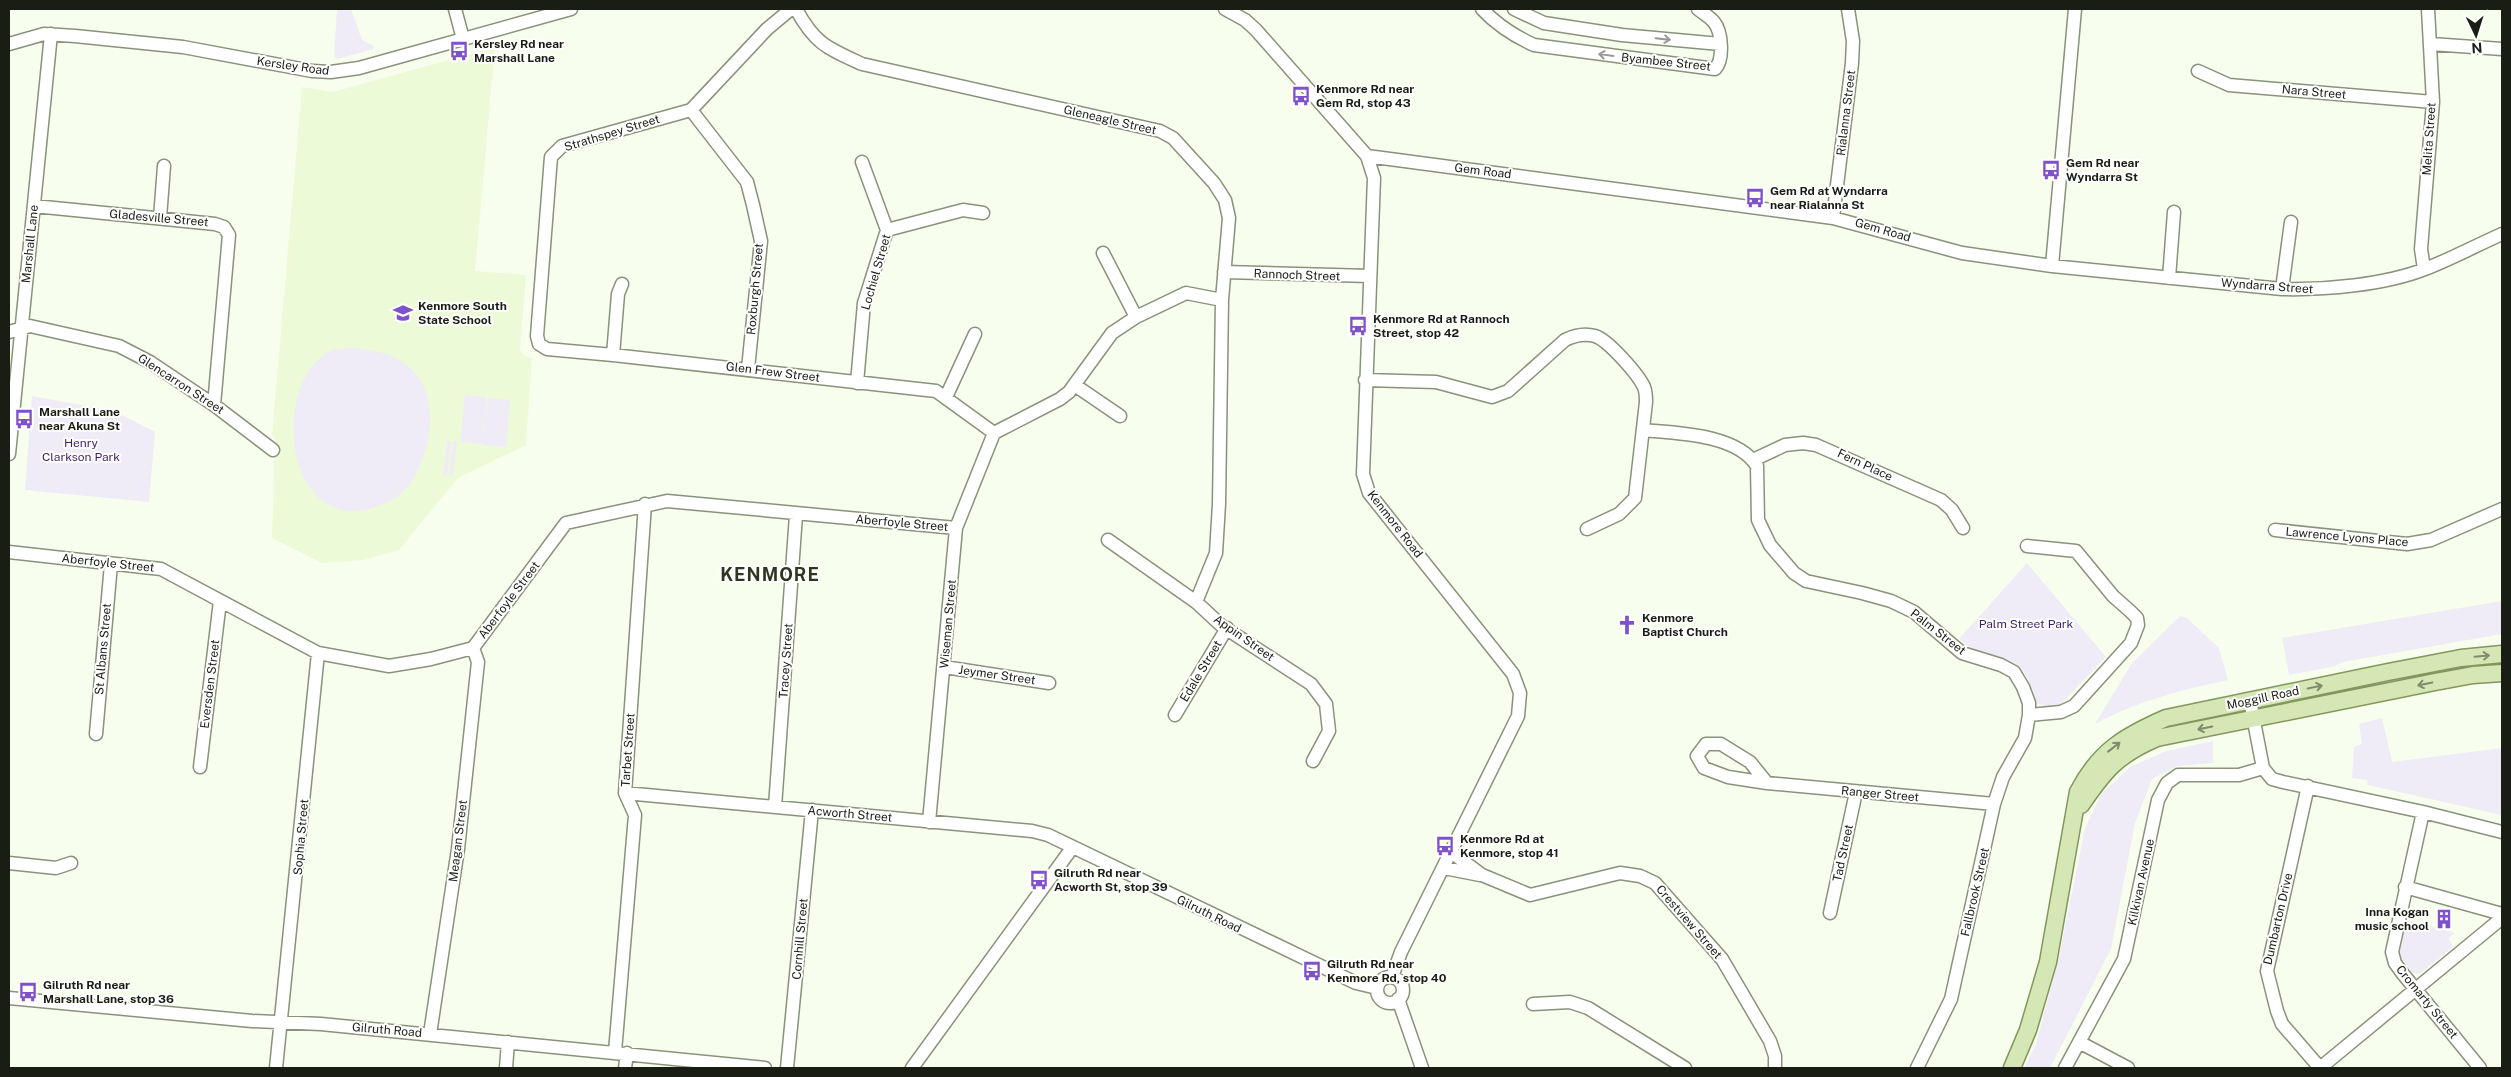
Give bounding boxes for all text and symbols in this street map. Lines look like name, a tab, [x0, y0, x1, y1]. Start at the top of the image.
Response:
north arrow	[2451, 10, 2501, 60]
one-way arrow	[1655, 35, 1671, 44]
place label: Kersley Rd near Marshall Lane	[474, 37, 564, 65]
bus stop icon: Kersley Rd near Marshall Lane	[448, 40, 470, 62]
text: N	[2471, 40, 2483, 56]
one-way arrow	[1598, 50, 1614, 60]
street label: Byambee Street	[1621, 50, 1712, 74]
street label: Kersley Road	[256, 54, 330, 78]
street label: Rialanna Street	[1834, 69, 1858, 157]
place label: Kenmore Rd near Gem Rd, stop 43	[1316, 82, 1414, 110]
street label: Nara Street	[2281, 82, 2347, 102]
bus stop icon: Kenmore Rd near Gem Rd, stop 43	[1290, 85, 1312, 107]
street label: Melita Street	[2419, 102, 2439, 176]
street label: Gleneagle Street	[1062, 103, 1158, 138]
street label: Strathspey Street	[563, 112, 662, 154]
place label: Gem Rd near Wyndarra St	[2066, 156, 2139, 184]
bus stop icon: Gem Rd near Wyndarra St	[2040, 159, 2062, 181]
street label: Gem Road	[1454, 161, 1512, 181]
place label: Gem Rd at Wyndarra near Rialanna St	[1770, 184, 1888, 212]
bus stop icon: Gem Rd at Wyndarra near Rialanna St	[1744, 187, 1766, 209]
street label: Marshall Lane	[19, 204, 41, 284]
street label: Gladesville Street	[109, 207, 210, 229]
street label: Gem Road	[1854, 215, 1912, 245]
street label: Lochiel Street	[858, 232, 894, 312]
street label: Roxburgh Street	[744, 242, 766, 335]
street label: Rannoch Street	[1253, 266, 1341, 284]
street label: Wyndarra Street	[2220, 276, 2314, 296]
place label: Kenmore South State School	[418, 299, 507, 327]
school or university icon: Kenmore South State School	[392, 302, 414, 324]
place label: Kenmore Rd at Rannoch Street, stop 42	[1373, 312, 1510, 340]
bus stop icon: Kenmore Rd at Rannoch Street, stop 42	[1347, 315, 1369, 337]
street label: Glencarron Street	[135, 351, 227, 417]
street label: Glen Frew Street	[725, 359, 821, 385]
place label: Marshall Lane near Akuna St	[39, 405, 120, 433]
bus stop icon: Marshall Lane near Akuna St	[13, 408, 35, 430]
park label: Henry Clarkson Park	[42, 436, 120, 464]
street label: Fern Place	[1835, 446, 1895, 484]
street label: Kenmore Road	[1364, 488, 1426, 560]
street label: Aberfoyle Street	[855, 512, 949, 534]
street label: Lawrence Lyons Place	[2285, 525, 2409, 549]
street label: Aberfoyle Street	[61, 551, 155, 575]
street label: Aberfoyle Street	[475, 558, 543, 641]
district label: KENMORE	[720, 564, 820, 585]
street label: Wiseman Street	[937, 579, 959, 669]
street label: St Albans Street	[92, 602, 114, 695]
street label: Palm Street	[1908, 606, 1969, 658]
place label: Kenmore Baptist Church	[1642, 611, 1728, 639]
street label: Appin Street	[1211, 612, 1277, 664]
church icon: Kenmore Baptist Church	[1616, 614, 1638, 636]
park label: Palm Street Park	[1979, 617, 2074, 631]
street label: Tracey Street	[776, 623, 796, 699]
street label: Edale Street	[1177, 637, 1225, 704]
street label: Eversden Street	[198, 638, 222, 729]
one-way arrow	[2473, 651, 2489, 661]
street label: Jeymer Street	[958, 663, 1037, 687]
one-way arrow	[2418, 679, 2434, 689]
one-way arrow	[2306, 682, 2322, 691]
street label: Moggill Road	[2226, 684, 2300, 712]
street label: Tarbet Street	[618, 712, 638, 787]
one-way arrow	[2198, 724, 2214, 733]
one-way arrow	[2107, 741, 2120, 752]
street label: Ranger Street	[1840, 784, 1920, 804]
street label: Sophia Street	[291, 798, 311, 876]
street label: Meagan Street	[446, 799, 470, 883]
street label: Acworth Street	[807, 803, 893, 825]
street label: Tad Street	[1830, 823, 1856, 883]
place label: Kenmore Rd at Kenmore, stop 41	[1460, 832, 1559, 860]
bus stop icon: Kenmore Rd at Kenmore, stop 41	[1434, 835, 1456, 857]
street label: Kilkivan Avenue	[2125, 837, 2157, 927]
street label: Fallbrook Street	[1958, 846, 1992, 938]
place label: Gilruth Rd near Acworth St, stop 39	[1054, 866, 1168, 894]
bus stop icon: Gilruth Rd near Acworth St, stop 39	[1028, 869, 1050, 891]
street label: Dumbarton Drive	[2261, 872, 2295, 966]
street label: Crestview Street	[1653, 882, 1725, 962]
street label: Gilruth Road	[1174, 892, 1244, 936]
street label: Cornhill Street	[789, 897, 811, 980]
place label: Inna Kogan music school	[2355, 905, 2429, 933]
building icon: Inna Kogan music school	[2433, 908, 2455, 930]
place label: Gilruth Rd near Kenmore Rd, stop 40	[1327, 957, 1447, 985]
bus stop icon: Gilruth Rd near Kenmore Rd, stop 40	[1301, 960, 1323, 982]
street label: Cromarty Street	[2393, 963, 2461, 1042]
place label: Gilruth Rd near Marshall Lane, stop 36	[43, 978, 174, 1006]
bus stop icon: Gilruth Rd near Marshall Lane, stop 36	[17, 981, 39, 1003]
street label: Gilruth Road	[352, 1020, 422, 1040]

